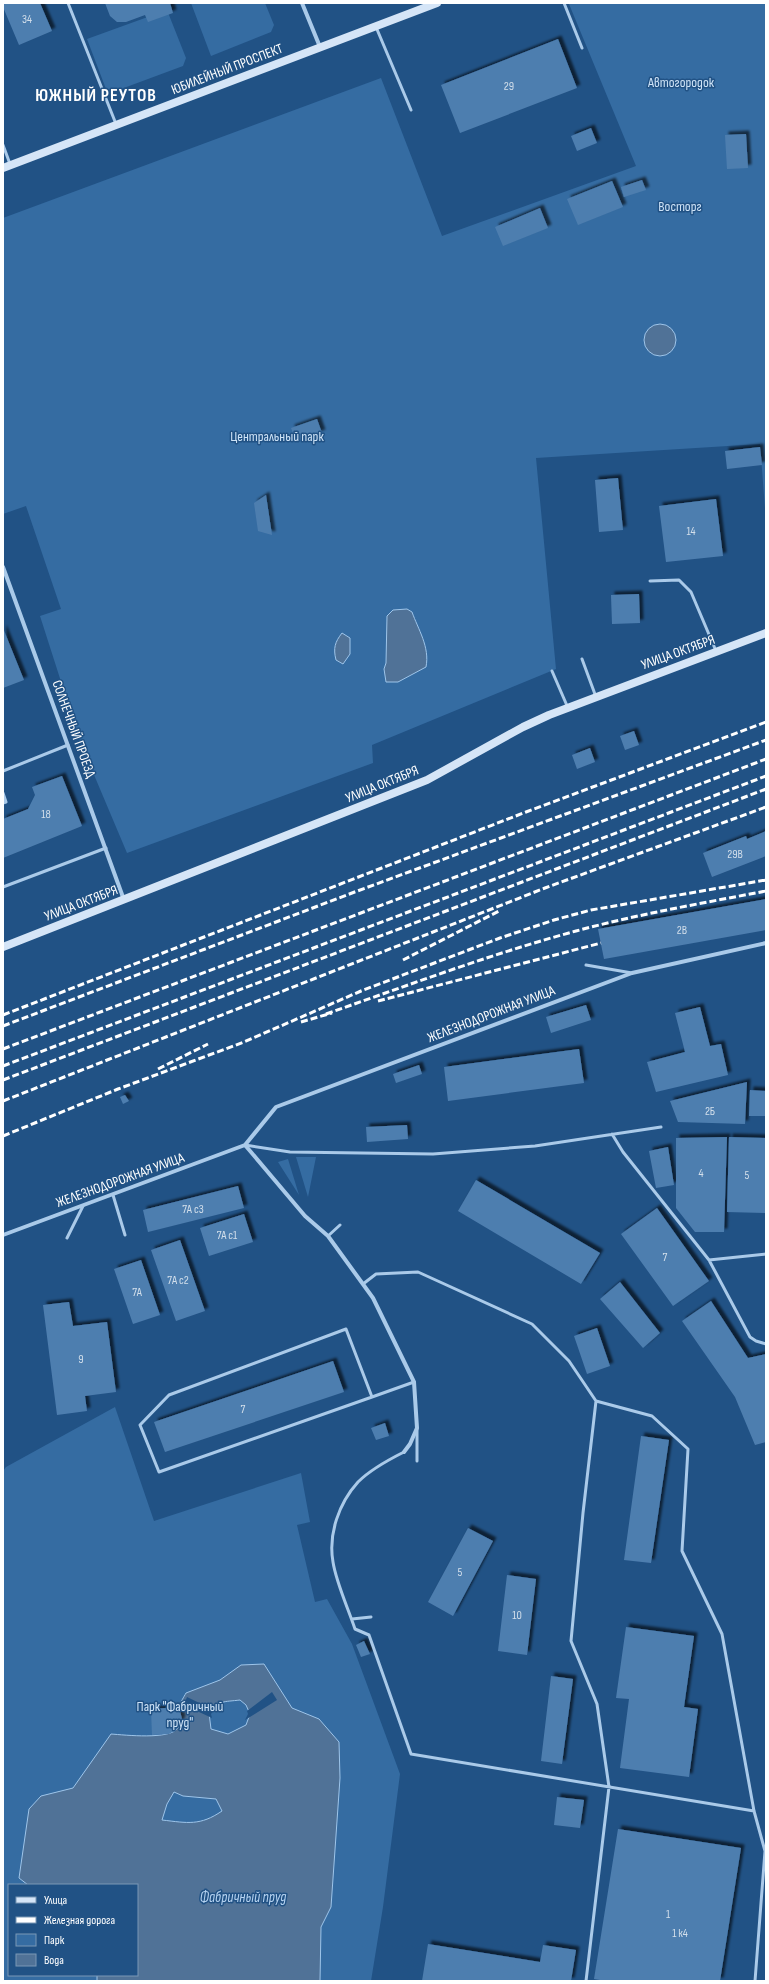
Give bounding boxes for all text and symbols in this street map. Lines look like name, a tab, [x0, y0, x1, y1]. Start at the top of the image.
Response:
house number: 34	[22, 12, 32, 27]
street label: ЮБИЛЕЙНЫЙ ПРОСПЕКТ	[169, 40, 286, 98]
park label: Автогородок	[647, 74, 715, 91]
house number: 29	[504, 79, 514, 94]
district label: ЮЖНЫЙ РЕУТОВ	[35, 85, 157, 106]
park label: Восторг	[658, 198, 702, 215]
park label: Центральный парк	[230, 428, 324, 445]
house number: 14	[686, 524, 696, 539]
street label: УЛИЦА ОКТЯБРЯ	[639, 631, 717, 673]
street label: СОЛНЕЧНЫЙ ПРОЕЗД	[48, 678, 100, 781]
street label: УЛИЦА ОКТЯБРЯ	[343, 762, 421, 806]
house number: 18	[41, 807, 51, 822]
house number: 29В	[727, 847, 743, 862]
street label: УЛИЦА ОКТЯБРЯ	[42, 881, 120, 925]
house number: 2В	[677, 923, 687, 938]
street label: ЖЕЛЕЗНОДОРОЖНАЯ УЛИЦА	[425, 981, 558, 1046]
house number: 2Б	[705, 1104, 715, 1119]
street label: ЖЕЛЕЗНОДОРОЖНАЯ УЛИЦА	[54, 1149, 187, 1211]
house number: 4	[698, 1166, 704, 1181]
house number: 5	[745, 1168, 750, 1183]
house number: 7А с3	[182, 1202, 204, 1217]
house number: 7А с1	[217, 1228, 238, 1243]
house number: 7	[663, 1250, 668, 1265]
house number: 7А с2	[167, 1273, 189, 1288]
house number: 7А	[132, 1285, 143, 1300]
house number: 9	[78, 1352, 84, 1367]
house number: 7	[241, 1402, 246, 1417]
house number: 5	[458, 1565, 463, 1580]
house number: 10	[512, 1608, 522, 1623]
park label: Парк "Фабричный пруд"	[137, 1698, 224, 1731]
legend	[8, 1884, 138, 1976]
water label: Фабричный пруд	[200, 1888, 286, 1907]
text: Улица	[44, 1893, 68, 1908]
house number: 1	[666, 1907, 671, 1922]
text: Железная дорога	[44, 1913, 116, 1928]
house number: 1 к4	[672, 1926, 688, 1941]
text: Парк	[44, 1933, 65, 1948]
text: Вода	[44, 1953, 64, 1968]

